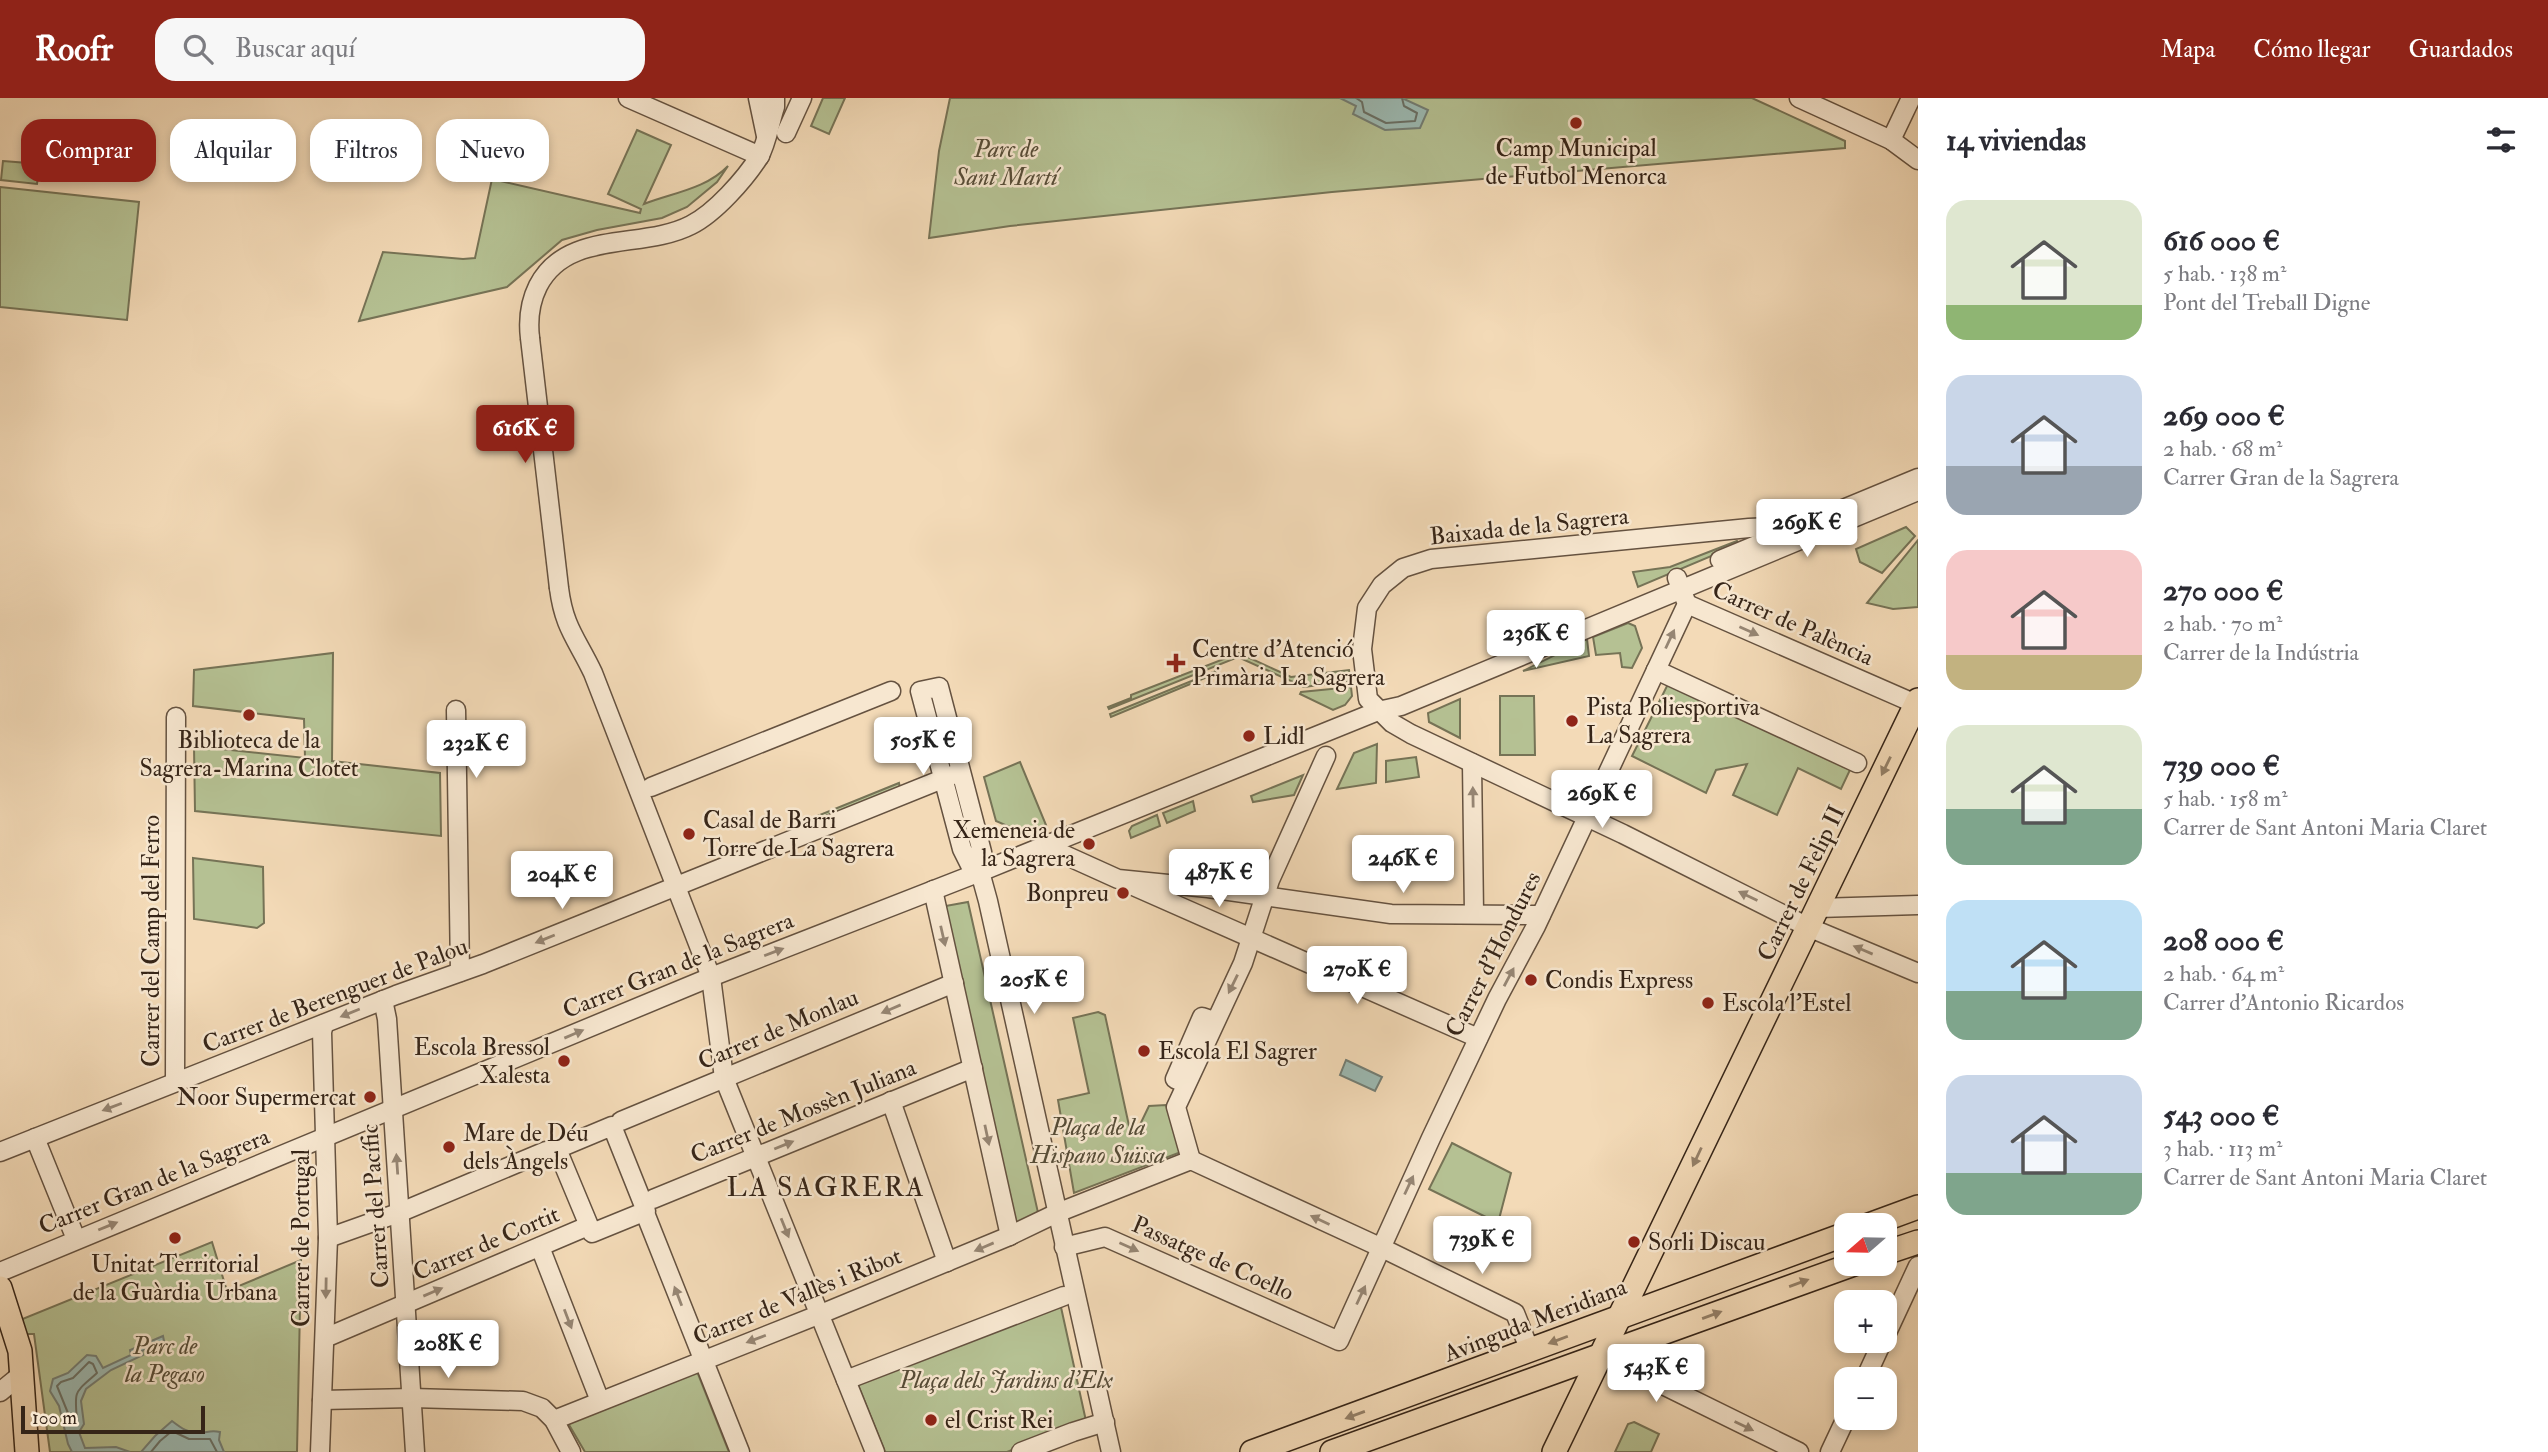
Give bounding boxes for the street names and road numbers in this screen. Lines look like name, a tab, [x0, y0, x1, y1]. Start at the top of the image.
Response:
street label: Baixada de la Sagrera	[1428, 501, 1631, 552]
street label: Carrer de Palència	[1707, 574, 1879, 673]
street label: Carrer de Felip II	[1750, 800, 1853, 966]
street label: Carrer del Camp del Ferro	[136, 815, 167, 1067]
street label: Carrer d'Hondures	[1438, 866, 1548, 1042]
street label: Carrer Gran de la Sagrera	[558, 905, 799, 1026]
street label: Carrer de Berenguer de Palou	[198, 931, 472, 1060]
street label: Carrer de Monlau	[693, 982, 863, 1077]
street label: Carrer de Mossèn Juliana	[686, 1052, 922, 1171]
street label: Carrer Gran de la Sagrera	[34, 1121, 275, 1242]
street label: Carrer del Pacífic	[354, 1123, 397, 1289]
street label: Carrer de Portugal	[286, 1149, 317, 1327]
street label: Carrer de Cortit	[408, 1199, 564, 1288]
street label: Passatge de Coello	[1127, 1209, 1299, 1308]
street label: Carrer de Vallès i Ribot	[688, 1240, 906, 1352]
street label: Avinguda Meridiana	[1438, 1271, 1632, 1370]

